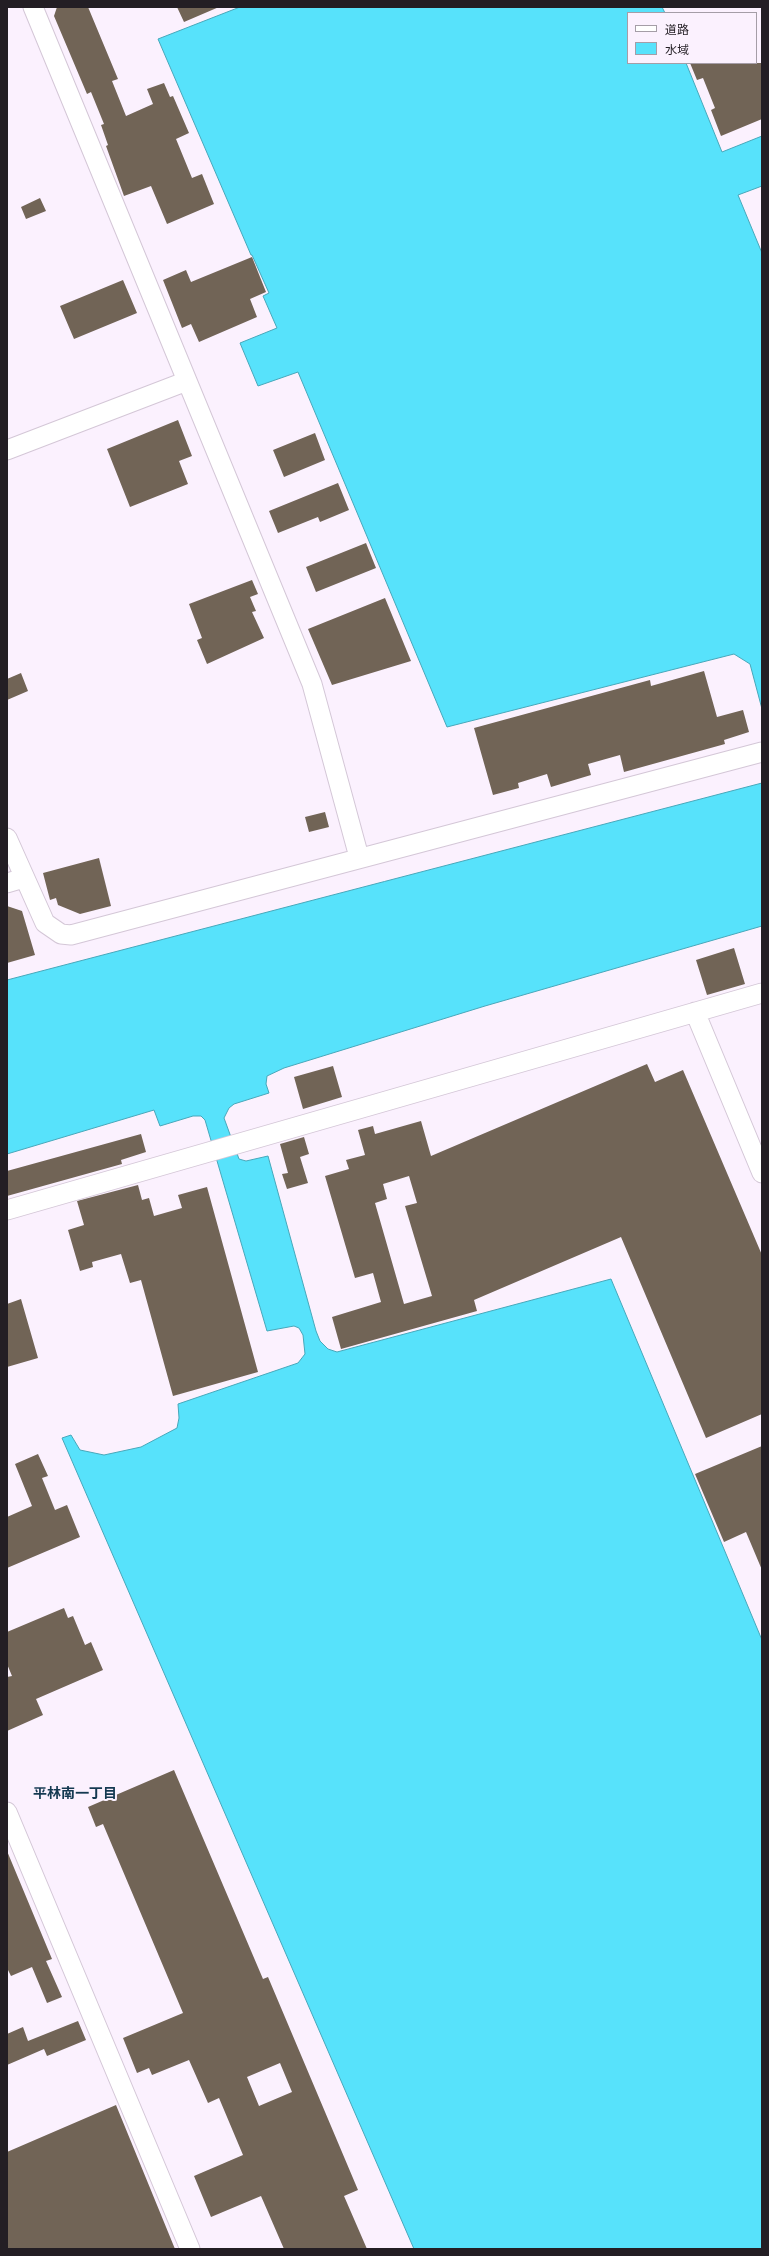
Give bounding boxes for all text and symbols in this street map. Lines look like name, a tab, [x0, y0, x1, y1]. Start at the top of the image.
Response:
legend	[627, 12, 757, 64]
text: 道路	[665, 23, 689, 37]
text: 水域	[665, 43, 689, 57]
district label: 平林南一丁目	[33, 1786, 117, 1802]

